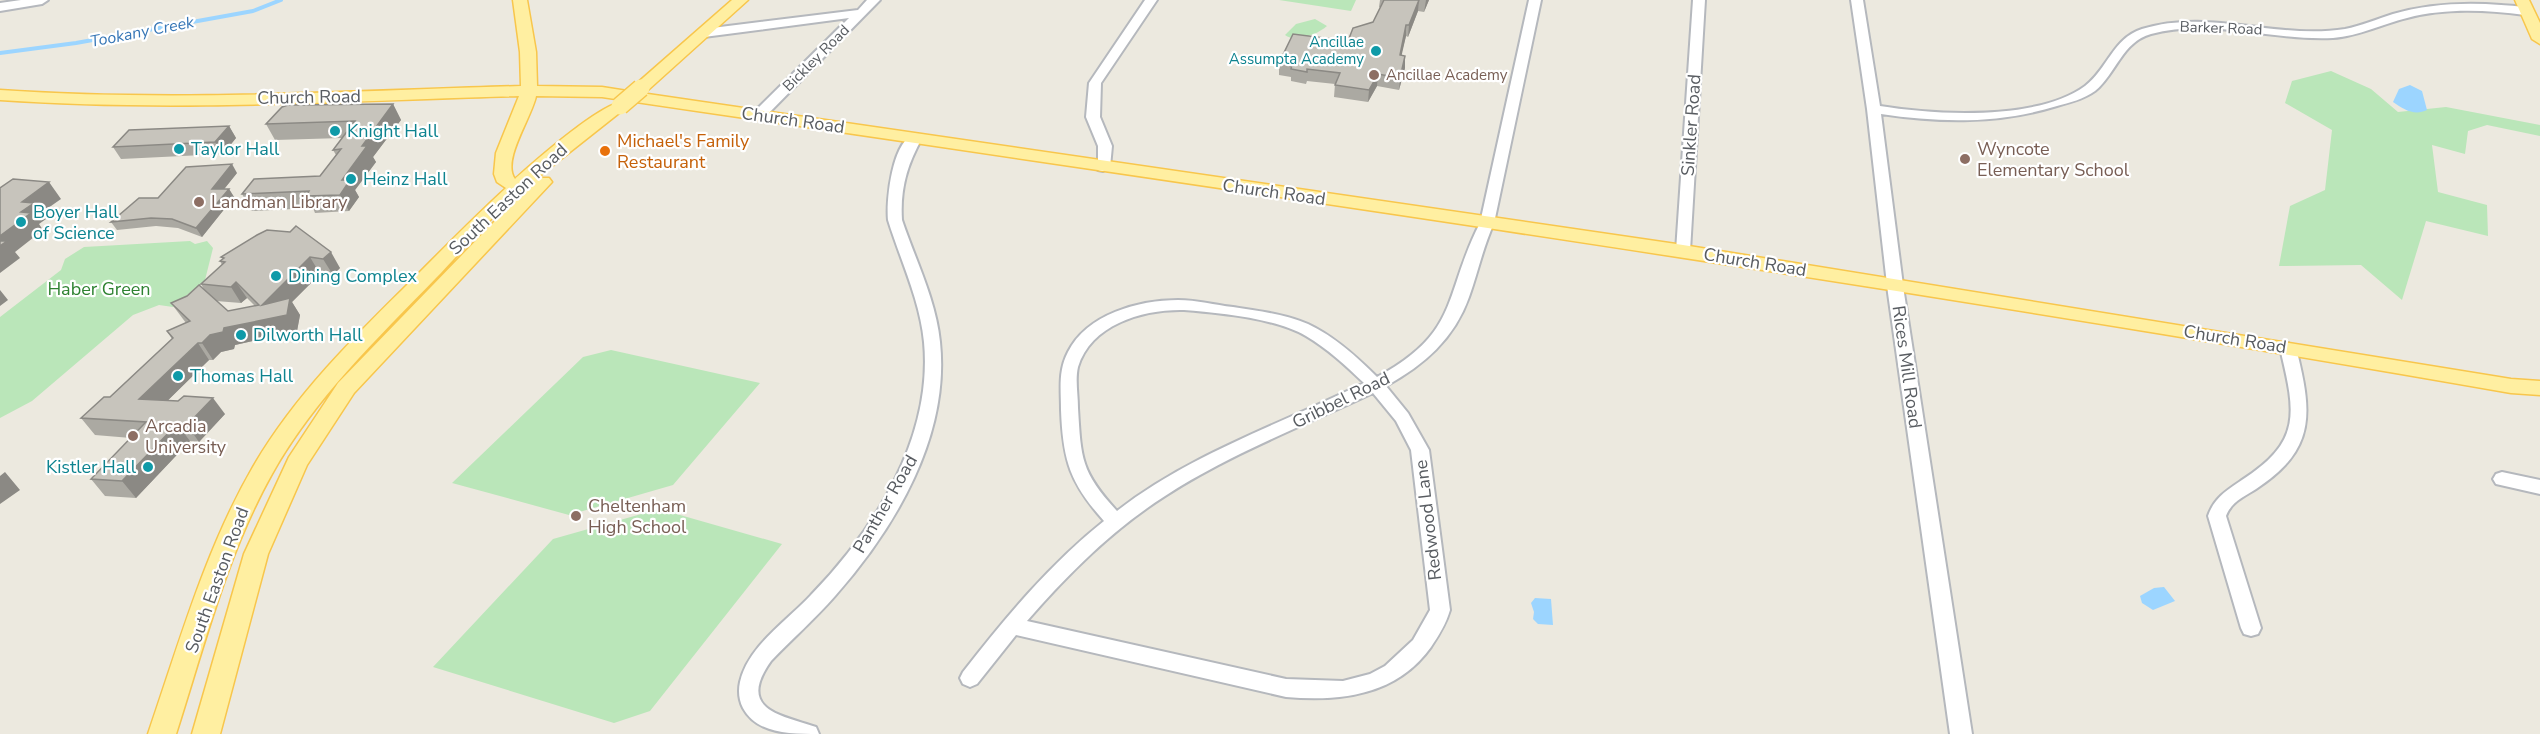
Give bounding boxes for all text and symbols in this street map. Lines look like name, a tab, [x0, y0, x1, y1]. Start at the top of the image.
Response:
water label: Tookany Creek	[88, 11, 197, 53]
street label: Barker Road	[2179, 17, 2263, 39]
street label: Bickley Road	[778, 20, 854, 96]
place label: Ancillae Assumpta Academy	[1229, 32, 1364, 69]
marker: Ancillae Assumpta Academy	[1369, 44, 1383, 58]
place label: Ancillae Academy	[1386, 65, 1508, 85]
marker: Ancillae Academy	[1367, 68, 1381, 82]
street label: Sinkler Road	[1675, 73, 1707, 177]
street label: Church Road	[257, 84, 361, 110]
street label: Church Road	[740, 101, 846, 139]
place label: Knight Hall	[347, 119, 439, 143]
marker: Knight Hall	[328, 124, 342, 138]
place label: Michael's Family Restaurant	[617, 129, 750, 174]
place label: Taylor Hall	[191, 137, 280, 161]
place label: Wyncote Elementary School	[1977, 137, 2130, 182]
street label: South Easton Road	[444, 138, 572, 260]
marker: Taylor Hall	[172, 142, 186, 156]
marker: Michael's Family Restaurant	[598, 144, 612, 158]
marker: Wyncote Elementary School	[1958, 152, 1972, 166]
place label: Heinz Hall	[363, 167, 448, 191]
marker: Heinz Hall	[344, 172, 358, 186]
street label: Church Road	[1221, 173, 1327, 211]
place label: Landman Library	[211, 190, 348, 214]
marker: Landman Library	[192, 195, 206, 209]
place label: Boyer Hall of Science	[33, 200, 119, 245]
marker: Boyer Hall of Science	[14, 215, 28, 229]
street label: Church Road	[1702, 242, 1808, 282]
place label: Dining Complex	[288, 264, 417, 288]
marker: Dining Complex	[269, 269, 283, 283]
park label: Haber Green	[47, 277, 151, 301]
street label: Rices Mill Road	[1886, 304, 1928, 430]
street label: Church Road	[2182, 319, 2288, 359]
place label: Dilworth Hall	[253, 323, 363, 347]
marker: Dilworth Hall	[234, 328, 248, 342]
place label: Thomas Hall	[190, 364, 294, 388]
street label: Gribbel Road	[1288, 366, 1394, 434]
marker: Thomas Hall	[171, 369, 185, 383]
place label: Arcadia University	[145, 414, 227, 459]
marker: Arcadia University	[126, 429, 140, 443]
street label: Panther Road	[847, 450, 923, 558]
place label: Kistler Hall	[46, 455, 137, 479]
street label: Redwood Lane	[1409, 458, 1447, 582]
marker: Kistler Hall	[141, 460, 155, 474]
place label: Cheltenham High School	[588, 494, 687, 539]
street label: South Easton Road	[179, 504, 255, 656]
marker: Cheltenham High School	[569, 509, 583, 523]

